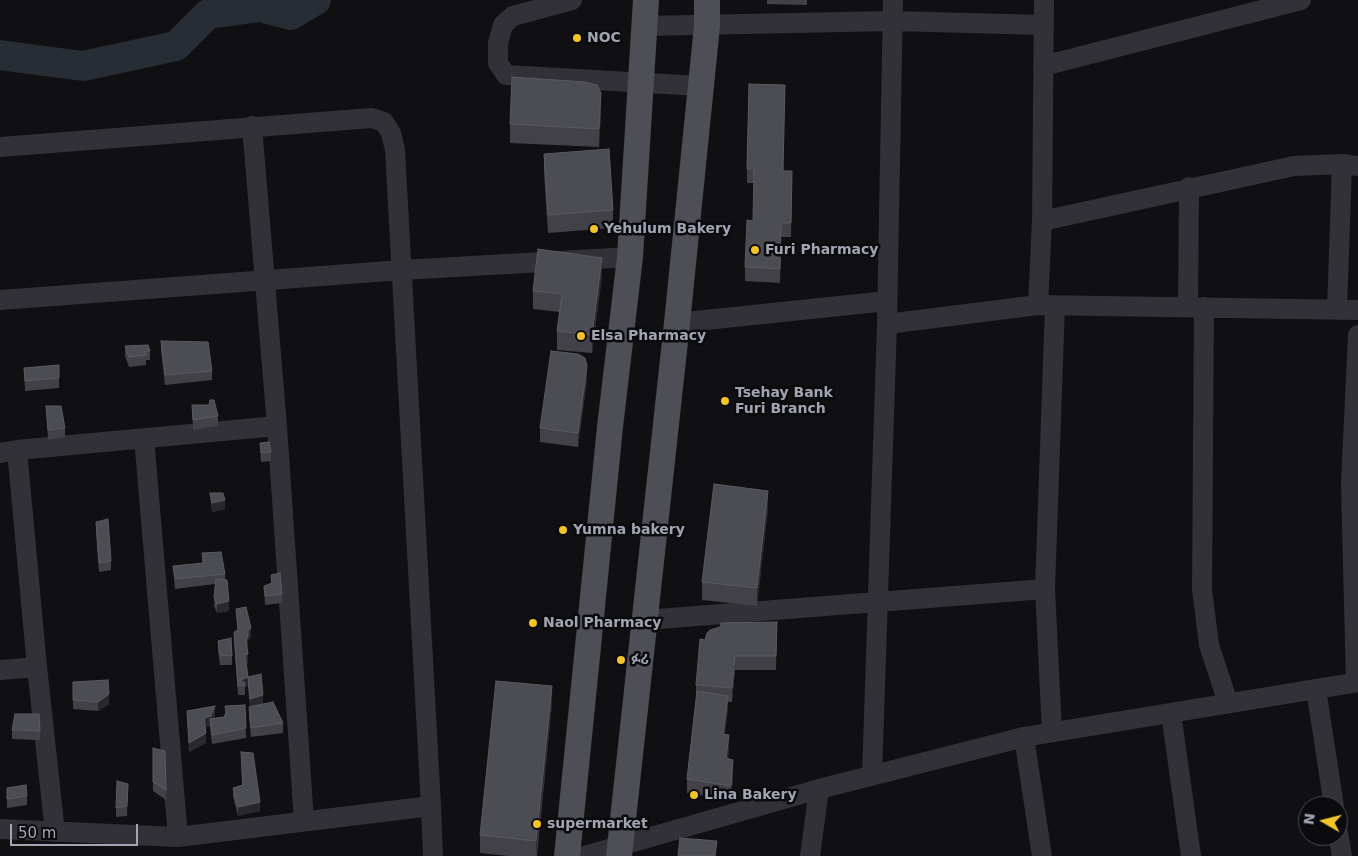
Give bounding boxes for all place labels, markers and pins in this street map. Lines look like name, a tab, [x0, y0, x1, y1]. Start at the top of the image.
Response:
place label: NOC	[587, 30, 621, 46]
marker: NOC	[571, 32, 583, 44]
place label: Yehulum Bakery	[604, 221, 731, 237]
marker: Yehulum Bakery	[588, 223, 600, 235]
place label: Furi Pharmacy	[765, 242, 878, 258]
marker: Furi Pharmacy	[749, 244, 761, 256]
place label: Elsa Pharmacy	[591, 328, 706, 344]
marker: Elsa Pharmacy	[575, 330, 587, 342]
place label: Tsehay Bank Furi Branch	[735, 385, 833, 418]
marker: Tsehay Bank Furi Branch	[719, 395, 731, 407]
place label: Yumna bakery	[573, 522, 685, 538]
marker: Yumna bakery	[557, 524, 569, 536]
place label: Naol Pharmacy	[543, 615, 661, 631]
marker: Naol Pharmacy	[527, 617, 539, 629]
place label: ፉሪ	[631, 652, 649, 668]
marker: ፉሪ	[615, 654, 627, 666]
place label: Lina Bakery	[704, 787, 797, 803]
marker: Lina Bakery	[688, 789, 700, 801]
place label: supermarket	[547, 816, 648, 832]
marker: supermarket	[531, 818, 543, 830]

